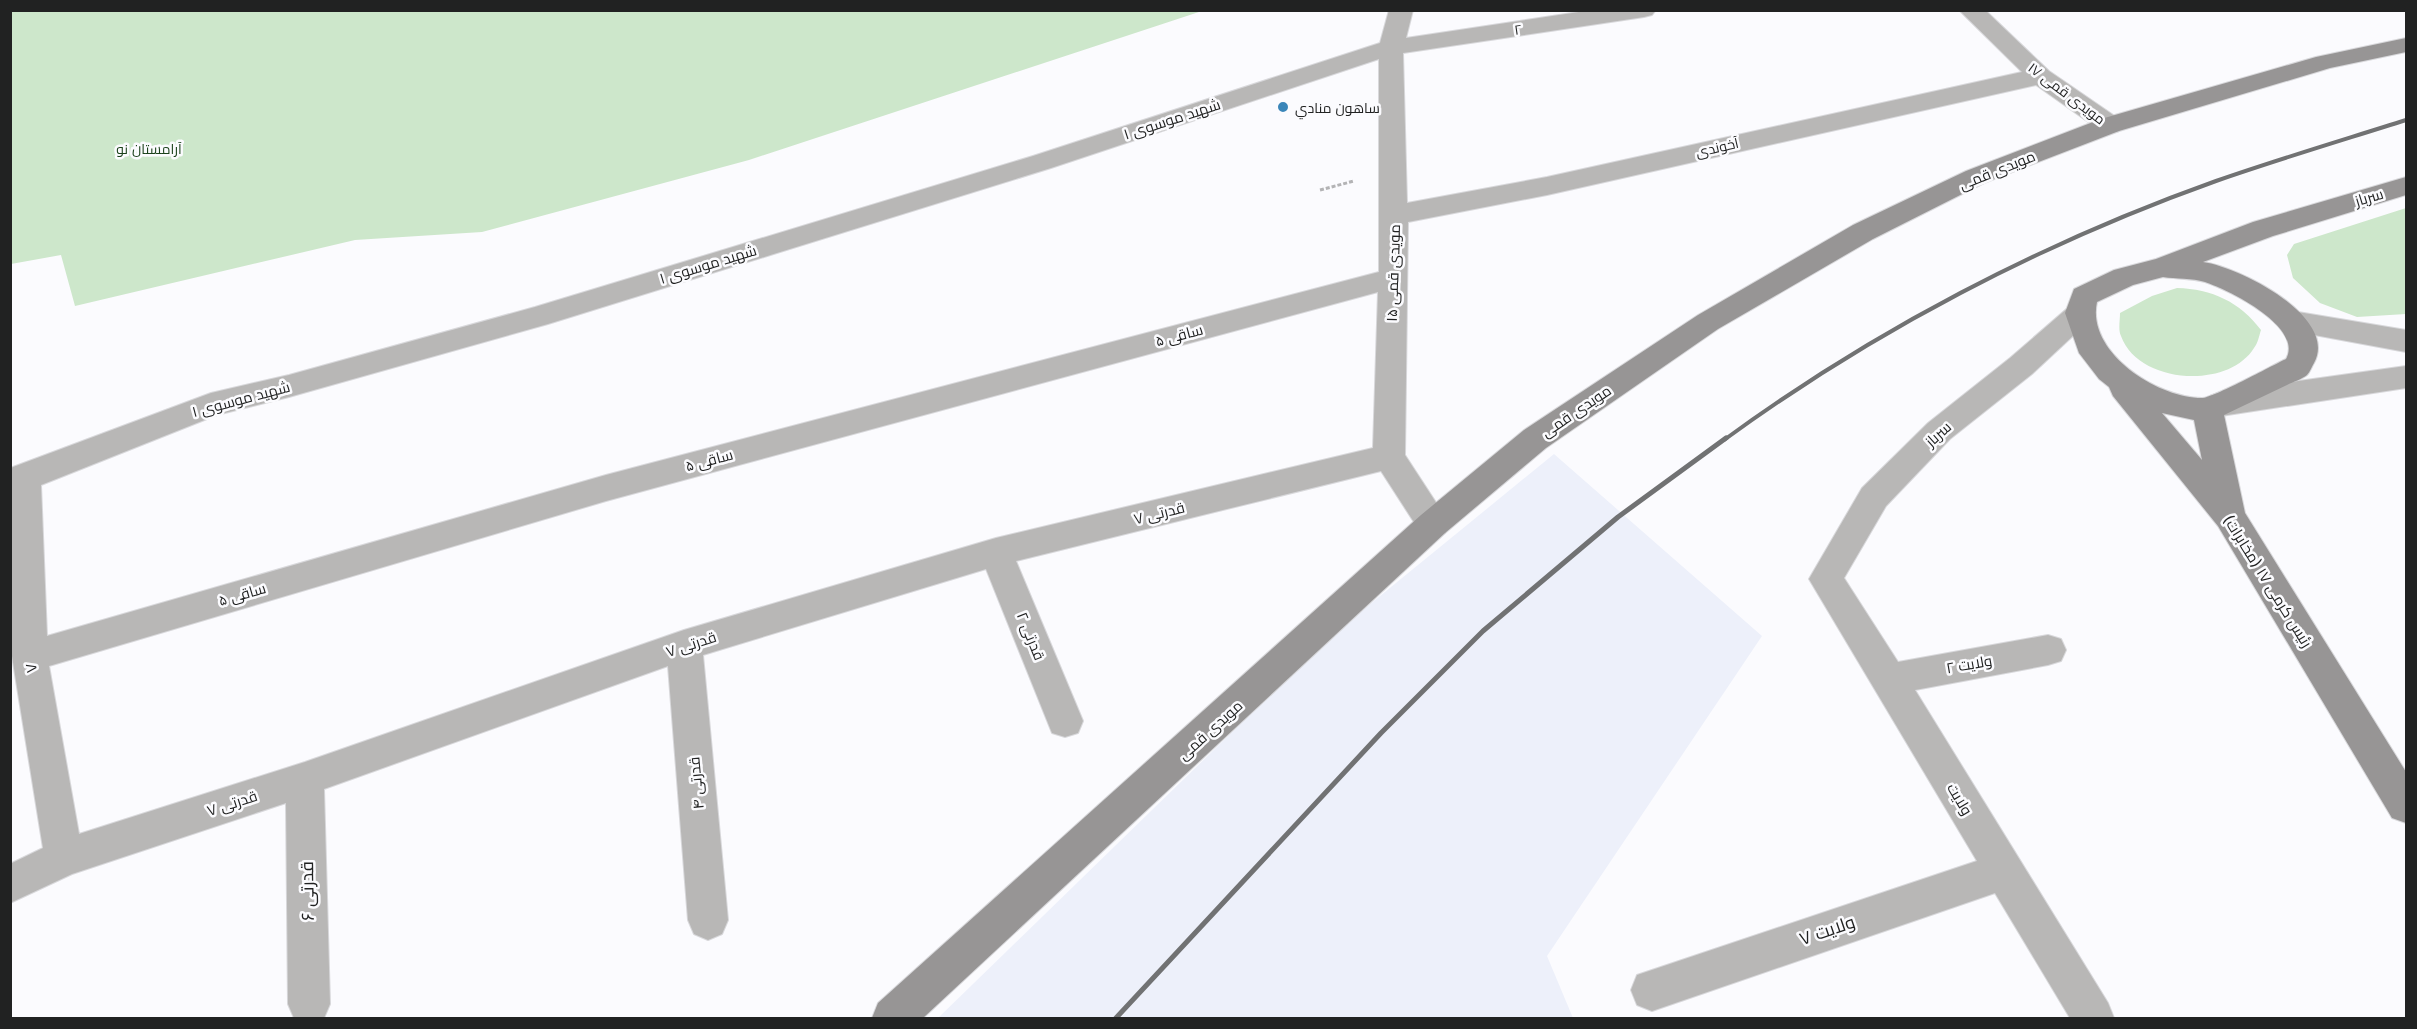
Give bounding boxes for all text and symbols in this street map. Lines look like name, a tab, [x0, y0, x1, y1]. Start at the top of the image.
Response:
street label: ۲	[1513, 20, 1523, 38]
street label: مویدی قمی ۱۷	[2025, 58, 2109, 128]
street label: شهید موسوی ۱	[1121, 94, 1223, 145]
place label: ساهون منادي	[1295, 99, 1380, 120]
marker: ساهون منادي	[1276, 100, 1290, 114]
street label: آخوندی	[1694, 134, 1740, 160]
park label: آرامستان نو	[116, 140, 182, 157]
street label: مویدی قمی	[1956, 146, 2038, 195]
street label: سرباز	[2351, 184, 2386, 211]
street label: مویدی قمی ۱۵	[1382, 224, 1405, 322]
street label: شهید موسوی ۱	[657, 240, 759, 289]
street label: ساقی ۵	[1153, 320, 1205, 351]
street label: شهید موسوی ۱	[190, 377, 292, 422]
street label: مویدی قمی	[1537, 381, 1615, 442]
street label: سرباز	[1920, 417, 1955, 451]
street label: ساقی ۵	[683, 445, 735, 476]
street label: قدرتی ۷	[1132, 497, 1187, 529]
street label: رئیس کرمی ۱۷ (مخابرات)	[2219, 511, 2317, 651]
street label: ساقی ۵	[216, 578, 268, 611]
street label: قدرتی ۲	[1012, 609, 1049, 663]
street label: قدرتی ۷	[663, 627, 719, 662]
street label: ولایت ۲	[1945, 651, 1993, 677]
street label: ۸	[22, 662, 42, 674]
street label: مویدی قمی	[1174, 696, 1247, 765]
street label: قدرتی ۴	[684, 756, 709, 810]
street label: ولایت	[1943, 779, 1977, 819]
street label: قدرتی ۷	[204, 786, 260, 821]
street label: قدرتی ۶	[296, 861, 319, 921]
street label: ولایت ۷	[1797, 911, 1858, 950]

